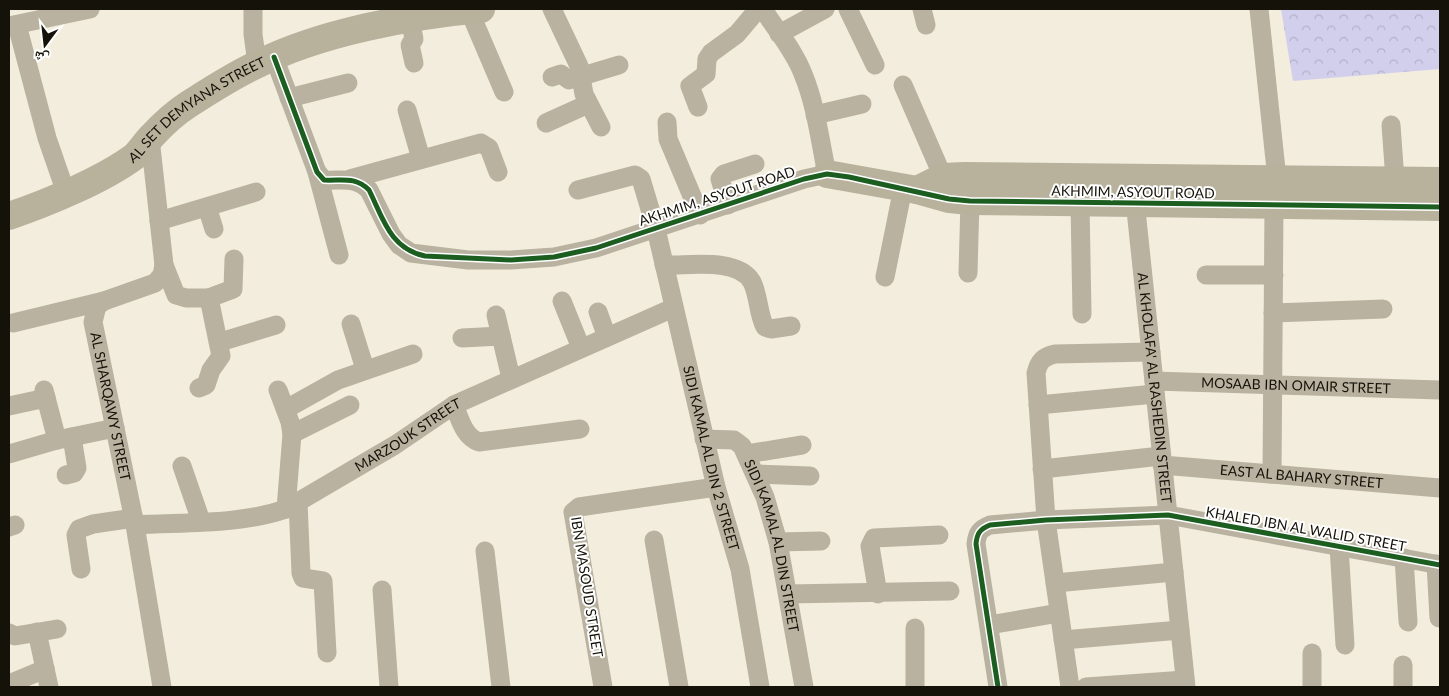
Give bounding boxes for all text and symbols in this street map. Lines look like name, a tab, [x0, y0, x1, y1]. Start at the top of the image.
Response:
north arrow	[20, 20, 70, 70]
text: ش	[32, 47, 51, 68]
street label: AL SET DEMYANA STREET	[125, 52, 269, 166]
street label: AKHMIM, ASYOUT ROAD	[637, 162, 797, 229]
street label: AKHMIM, ASYOUT ROAD	[1051, 182, 1215, 201]
street label: AL KHOLAFA' AL RASHEDIN STREET	[1135, 272, 1176, 505]
street label: AL SHARQAWY STREET	[87, 330, 135, 483]
street label: SIDI KAMAL AL DIN 2 STREET	[680, 364, 743, 553]
street label: MOSAAB IBN OMAIR STREET	[1201, 373, 1392, 396]
street label: MARZOUK STREET	[351, 394, 464, 475]
street label: SIDI KAMAL AL DIN STREET	[741, 457, 803, 634]
street label: EAST AL BAHARY STREET	[1219, 461, 1385, 491]
street label: KHALED IBN AL WALID STREET	[1205, 502, 1408, 555]
street label: IBN MASOUD STREET	[568, 515, 607, 659]

